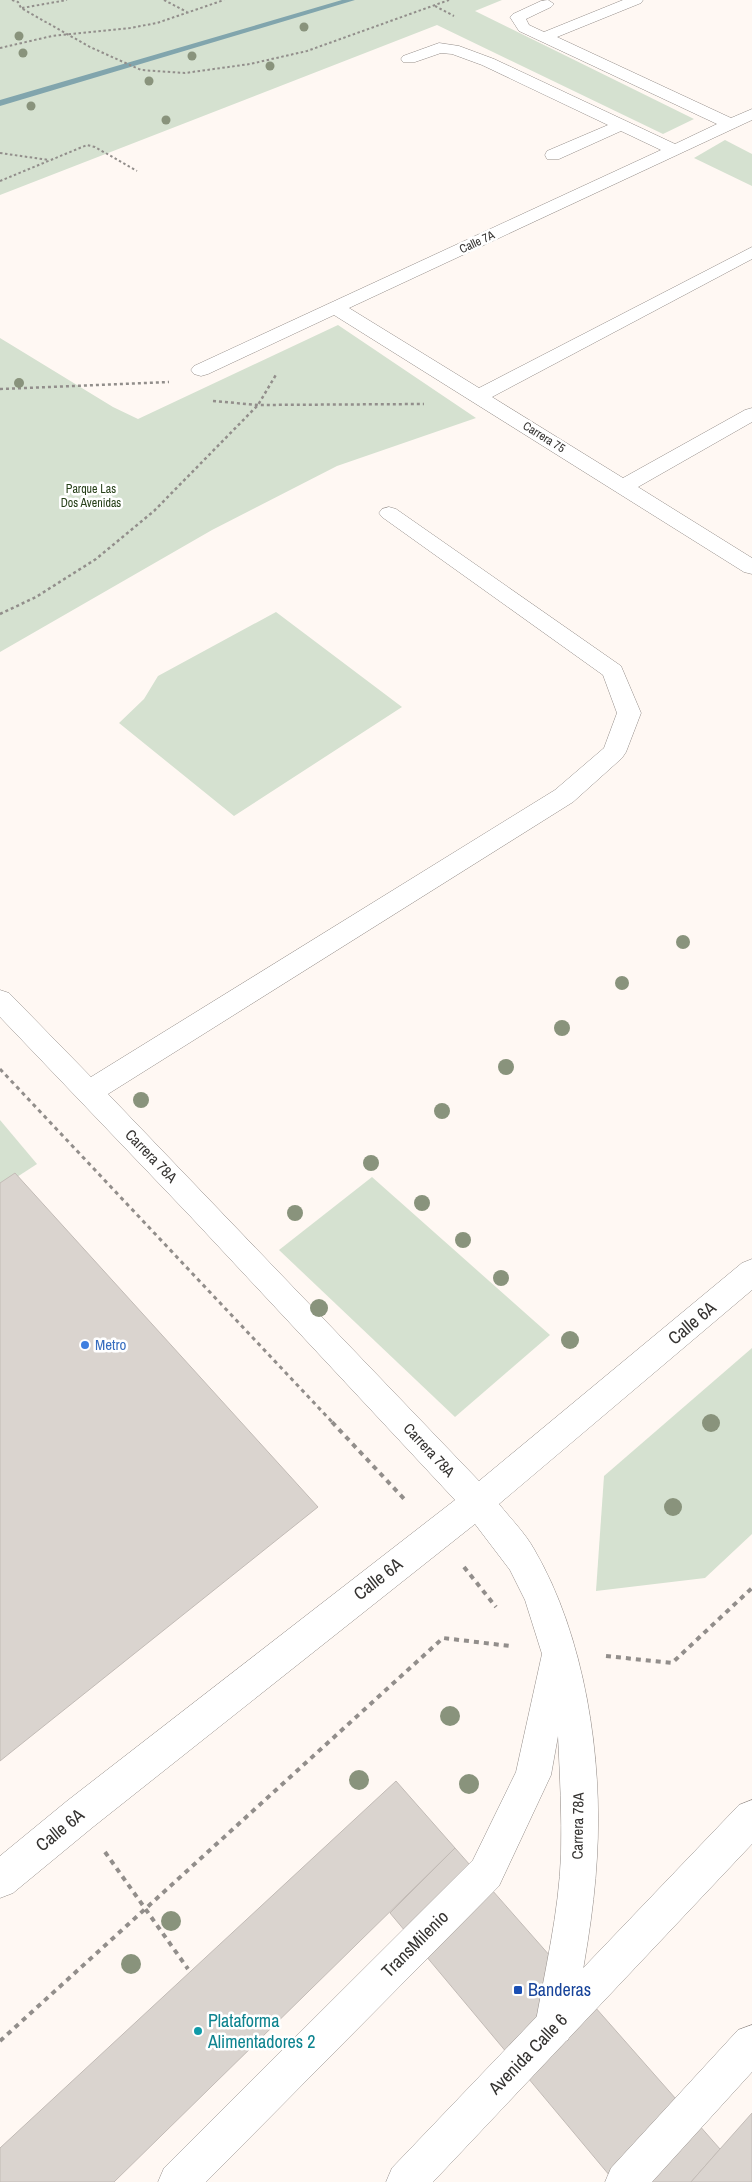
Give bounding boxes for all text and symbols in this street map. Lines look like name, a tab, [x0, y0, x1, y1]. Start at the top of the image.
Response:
street label: Calle 7A	[457, 227, 498, 257]
street label: Carrera 75	[520, 418, 569, 457]
park label: Parque Las Dos Avenidas	[61, 481, 121, 511]
street label: Carrera 78A	[121, 1124, 183, 1188]
street label: Calle 6A	[662, 1295, 721, 1350]
place label: Metro	[95, 1334, 127, 1355]
marker: Metro	[79, 1339, 91, 1351]
street label: Carrera 78A	[399, 1418, 460, 1482]
street label: Calle 6A	[348, 1551, 407, 1606]
street label: Carrera 78A	[566, 1792, 589, 1860]
street label: Calle 6A	[30, 1802, 89, 1857]
street label: TransMilenio	[376, 1905, 454, 1983]
place label: Banderas	[528, 1977, 591, 2002]
marker: Banderas	[512, 1984, 524, 1996]
place label: Plataforma Alimentadores 2	[207, 2008, 315, 2054]
street label: Avenida Calle 6	[482, 2008, 573, 2100]
marker: Plataforma Alimentadores 2	[192, 2025, 204, 2037]

